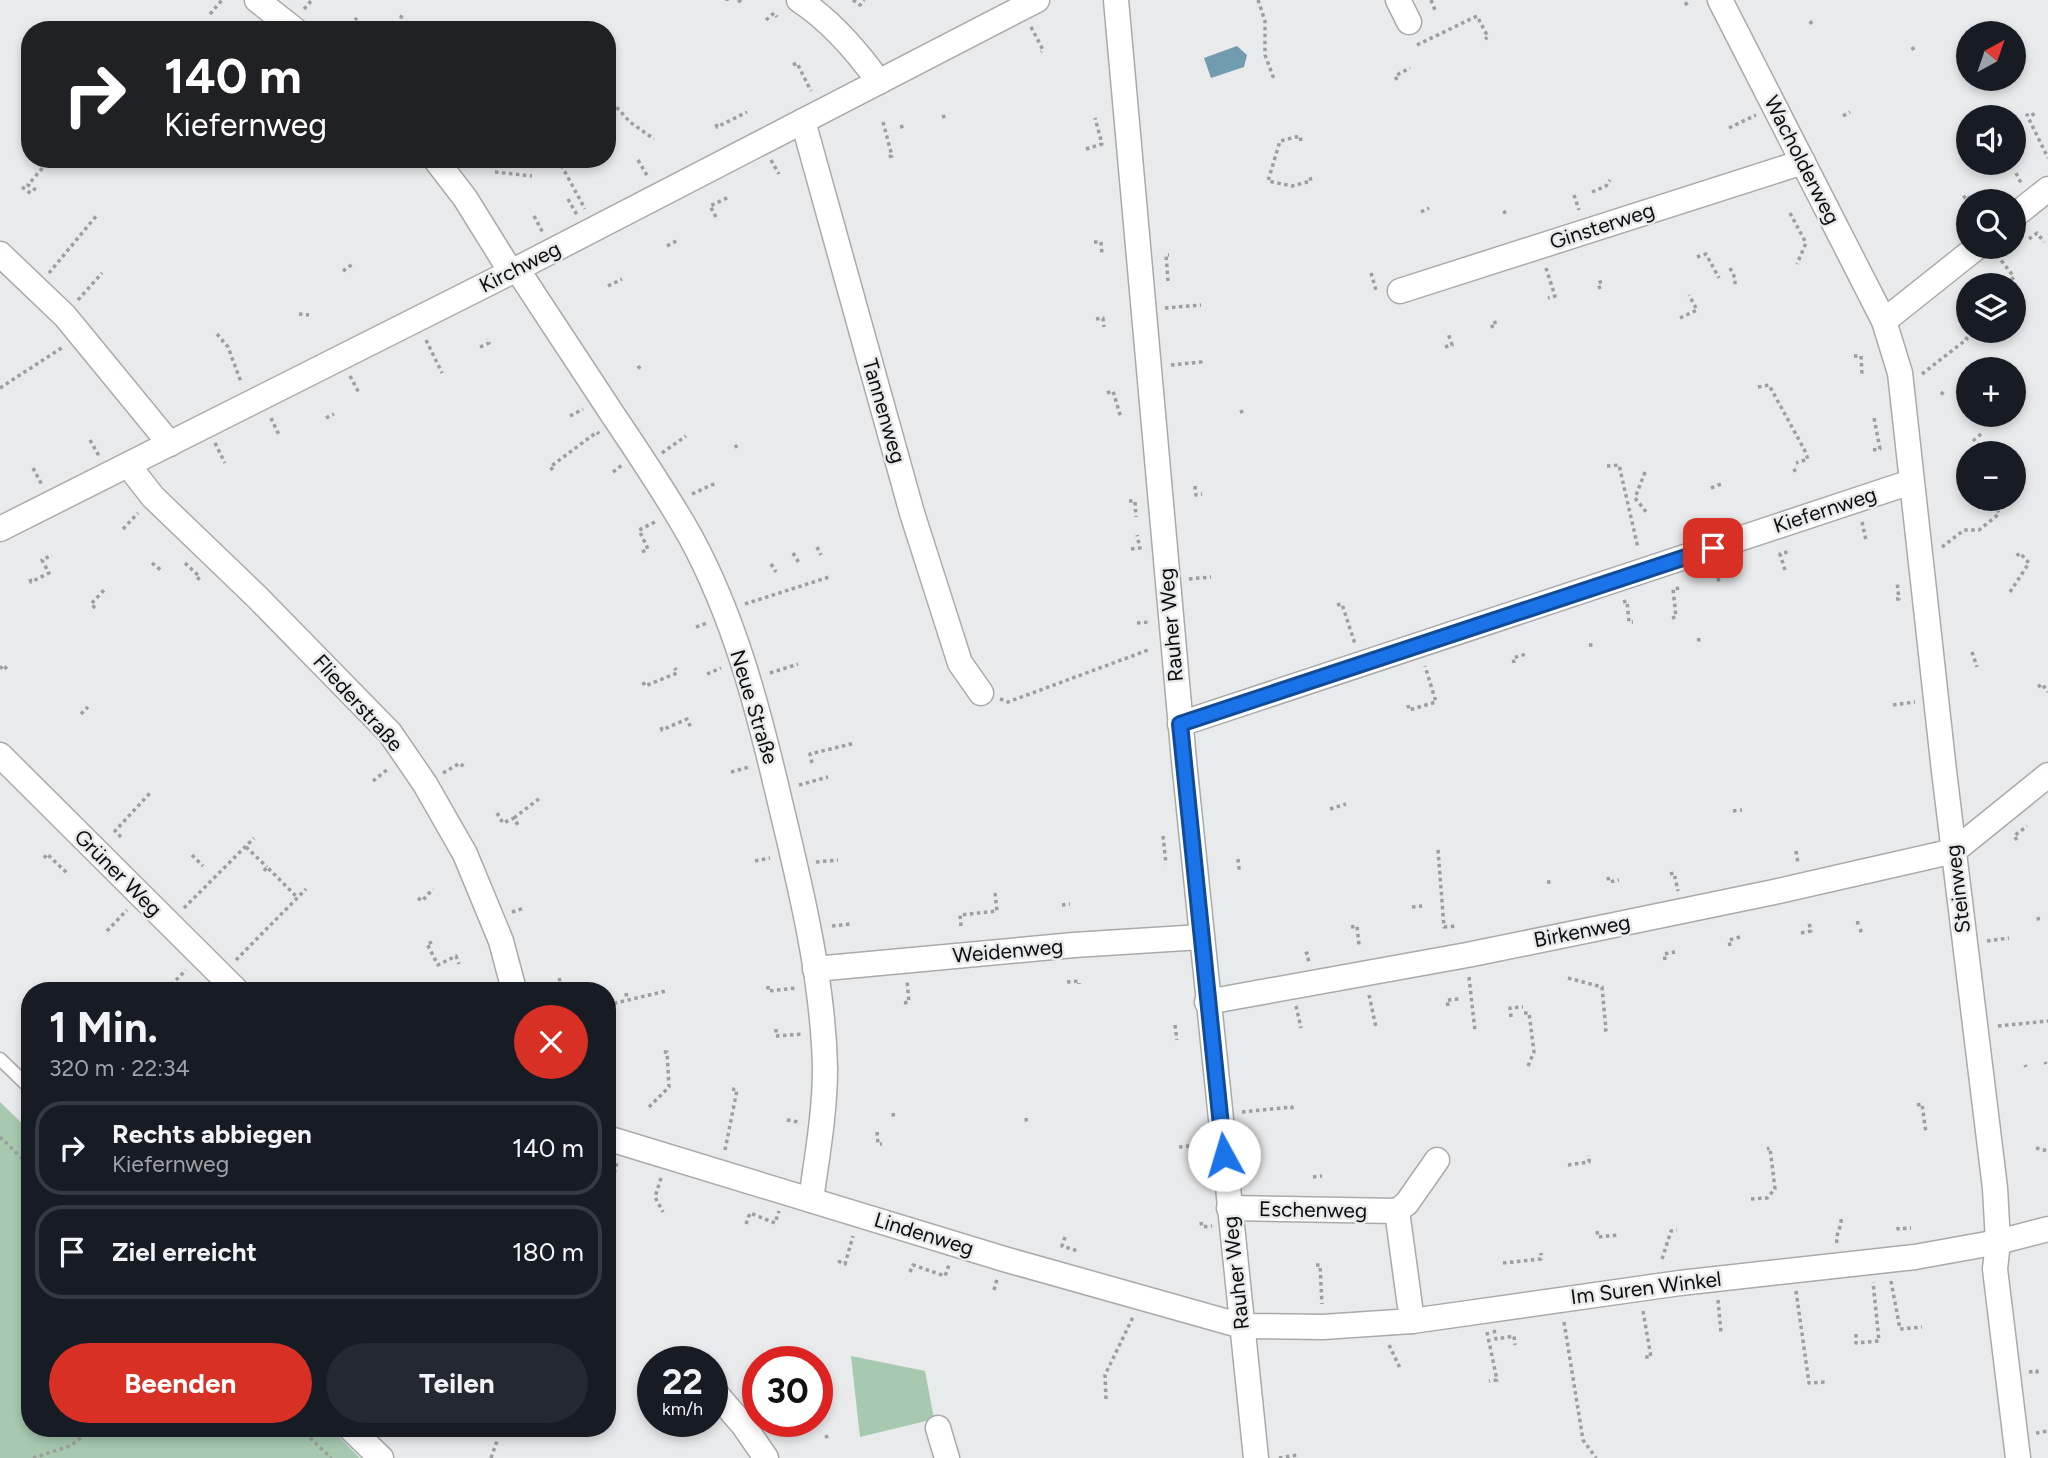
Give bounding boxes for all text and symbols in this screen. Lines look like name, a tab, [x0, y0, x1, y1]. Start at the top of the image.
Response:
north arrow	[1956, 21, 2026, 91]
map controls	[1956, 21, 2026, 511]
text: 140 m	[164, 46, 302, 105]
icon: right	[49, 49, 140, 140]
street label: Wacholderweg	[1759, 91, 1846, 228]
button: sound	[1956, 105, 2026, 175]
text: Kiefernweg	[164, 106, 327, 144]
button: search	[1956, 189, 2026, 259]
street label: Ginsterweg	[1546, 197, 1657, 254]
street label: Kirchweg	[475, 236, 565, 298]
button: layers	[1956, 273, 2026, 343]
street label: Tannenweg	[858, 356, 911, 466]
button: +	[1956, 357, 2026, 427]
button: −	[1956, 441, 2026, 511]
street label: Kiefernweg	[1770, 481, 1880, 538]
pin	[1683, 518, 1743, 578]
icon: arrive	[1694, 529, 1732, 567]
street label: Rauher Weg	[1153, 567, 1188, 683]
street label: Neue Straße	[725, 647, 784, 767]
street label: Fliederstraße	[308, 649, 409, 756]
street label: Grüner Weg	[69, 824, 167, 922]
street label: Steinweg	[1940, 844, 1975, 935]
street label: Birkenweg	[1532, 909, 1632, 952]
street label: Weidenweg	[952, 933, 1064, 968]
text: 1 Min.	[49, 1002, 158, 1053]
button: close	[514, 1005, 588, 1079]
text: 320 m · 22:34	[49, 1054, 190, 1082]
text: Rechts abbiegen	[112, 1118, 312, 1150]
position arrow	[1187, 1118, 1261, 1192]
icon: right	[53, 1129, 91, 1167]
text: 140 m	[512, 1132, 584, 1164]
text: Kiefernweg	[112, 1150, 229, 1178]
street label: Eschenweg	[1259, 1196, 1367, 1223]
street label: Lindenweg	[871, 1207, 977, 1261]
street label: Rauher Weg	[1217, 1215, 1254, 1331]
icon: arrive	[53, 1233, 91, 1271]
text: Ziel erreicht	[112, 1236, 257, 1268]
text: 180 m	[512, 1236, 584, 1268]
street label: Im Suren Winkel	[1569, 1266, 1723, 1309]
button: Beenden	[49, 1343, 312, 1423]
button: Teilen	[326, 1343, 588, 1423]
speed limit sign: 30	[742, 1346, 833, 1437]
text: 22	[662, 1361, 703, 1403]
text: km/h	[662, 1398, 703, 1420]

